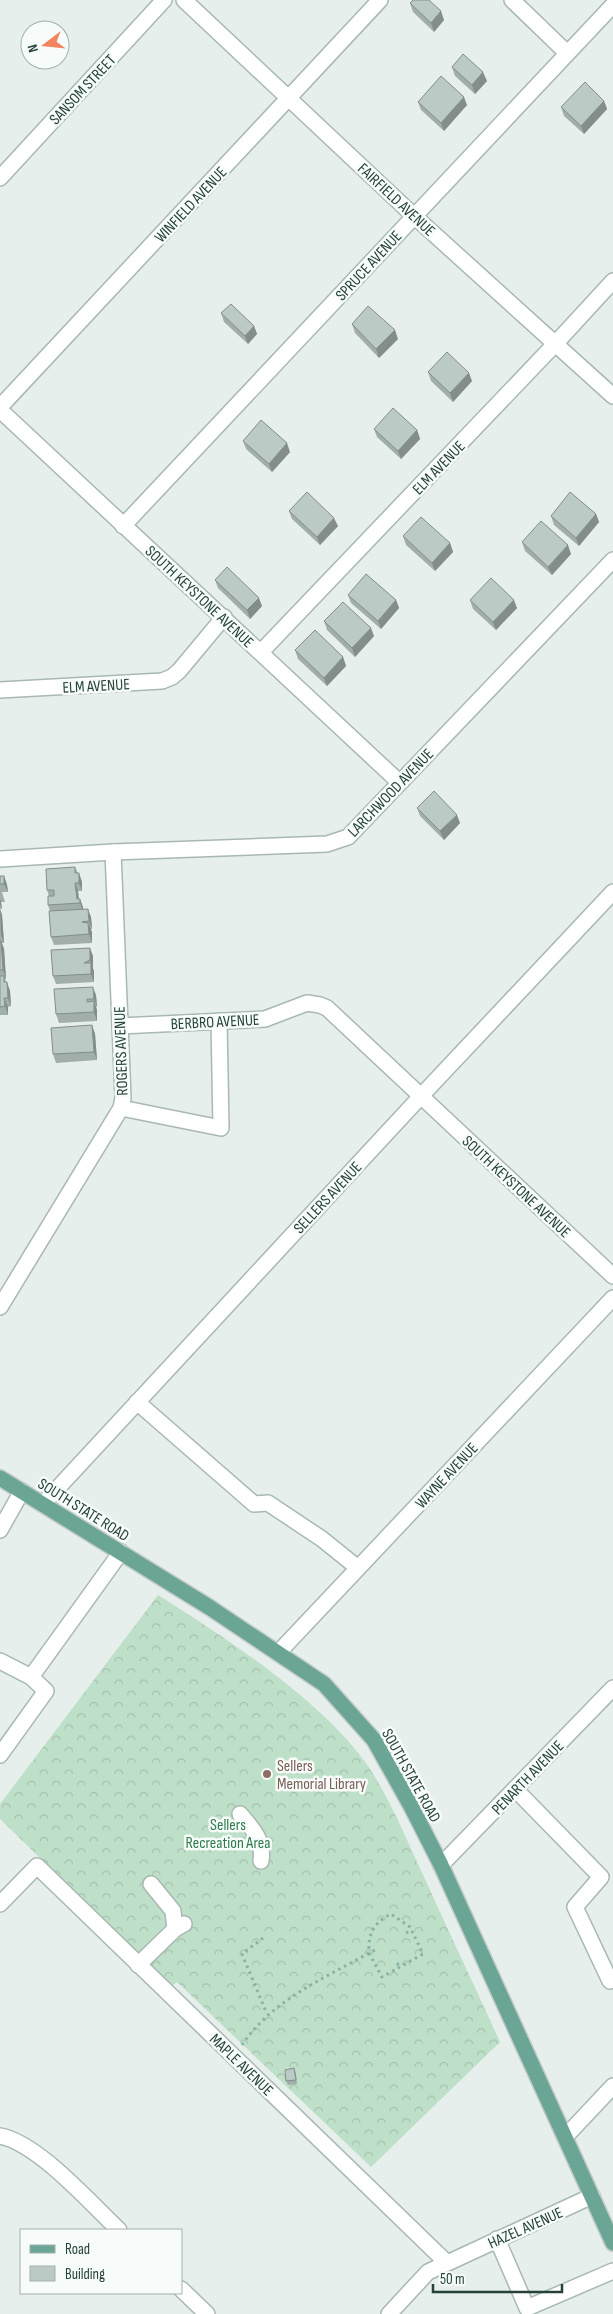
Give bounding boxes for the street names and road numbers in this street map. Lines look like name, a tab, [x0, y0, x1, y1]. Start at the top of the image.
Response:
street label: SANSOM STREET	[46, 51, 121, 129]
street label: FAIRFIELD AVENUE	[353, 159, 439, 241]
street label: WINFIELD AVENUE	[151, 163, 231, 247]
street label: SPRUCE AVENUE	[332, 227, 406, 305]
street label: ELM AVENUE	[409, 437, 469, 499]
street label: SOUTH KEYSTONE AVENUE	[141, 542, 257, 652]
street label: ELM AVENUE	[62, 675, 130, 698]
street label: LARCHWOOD AVENUE	[344, 745, 438, 841]
street label: ROGERS AVENUE	[110, 1006, 133, 1096]
street label: BERBRO AVENUE	[170, 1011, 260, 1034]
street label: SOUTH KEYSTONE AVENUE	[458, 1132, 574, 1242]
street label: SELLERS AVENUE	[290, 1158, 366, 1238]
street label: WAYNE AVENUE	[412, 1439, 482, 1513]
street label: SOUTH STATE ROAD	[34, 1475, 132, 1546]
street label: SOUTH STATE ROAD	[377, 1726, 444, 1826]
street label: PENARTH AVENUE	[488, 1737, 568, 1819]
street label: MAPLE AVENUE	[205, 2030, 277, 2100]
street label: HAZEL AVENUE	[485, 2203, 566, 2253]

